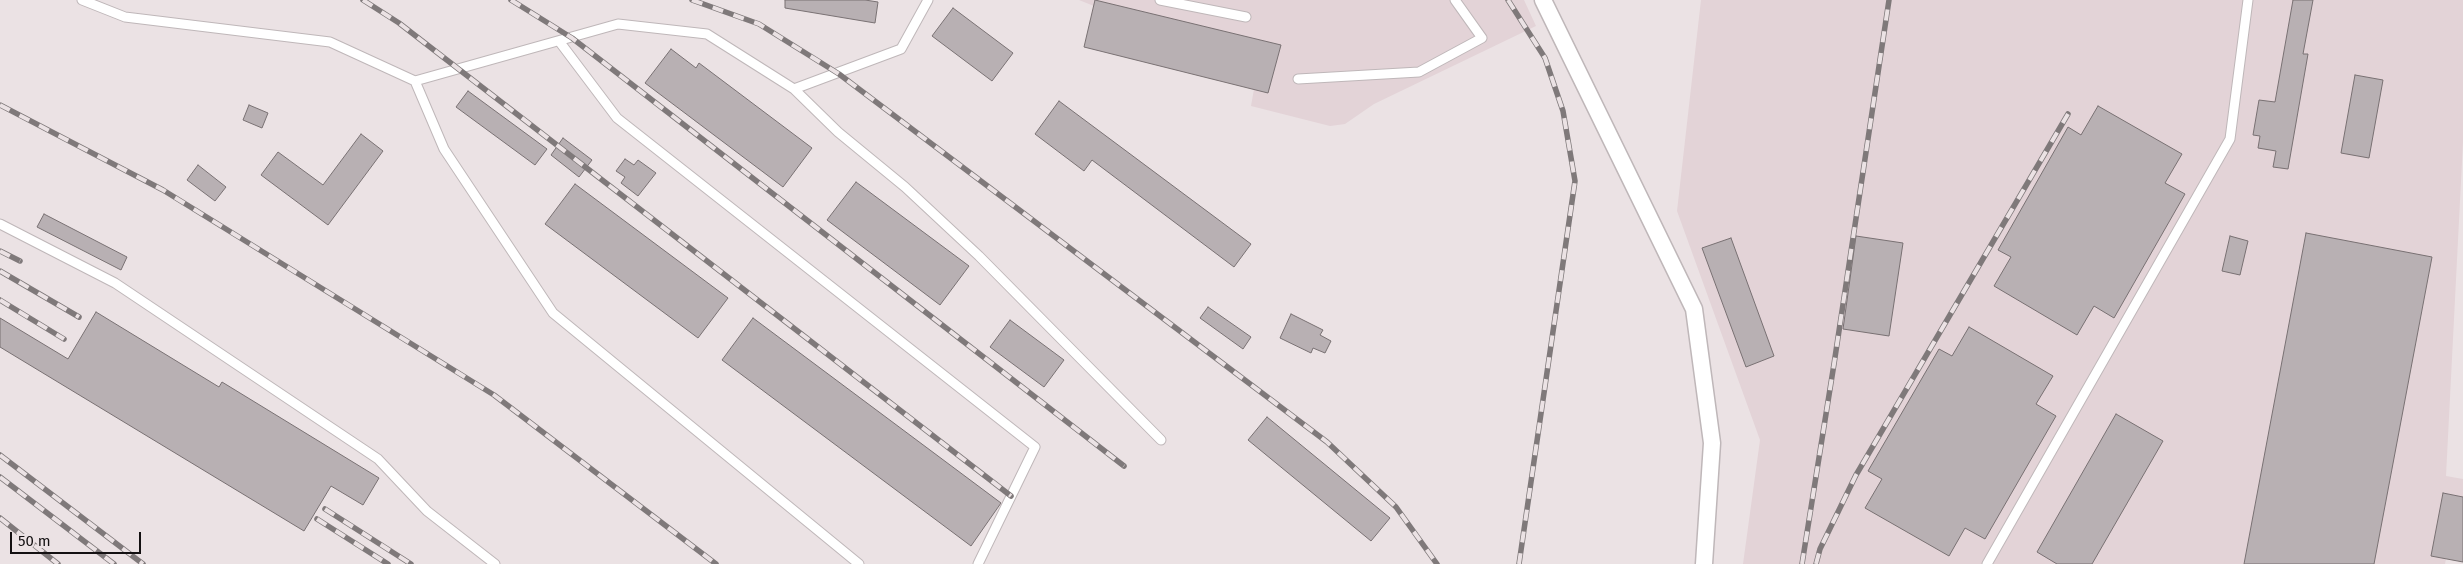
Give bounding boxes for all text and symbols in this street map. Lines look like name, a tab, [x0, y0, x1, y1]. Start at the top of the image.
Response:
scale bar	[12, 522, 144, 554]
text: 50 m	[18, 532, 51, 550]

